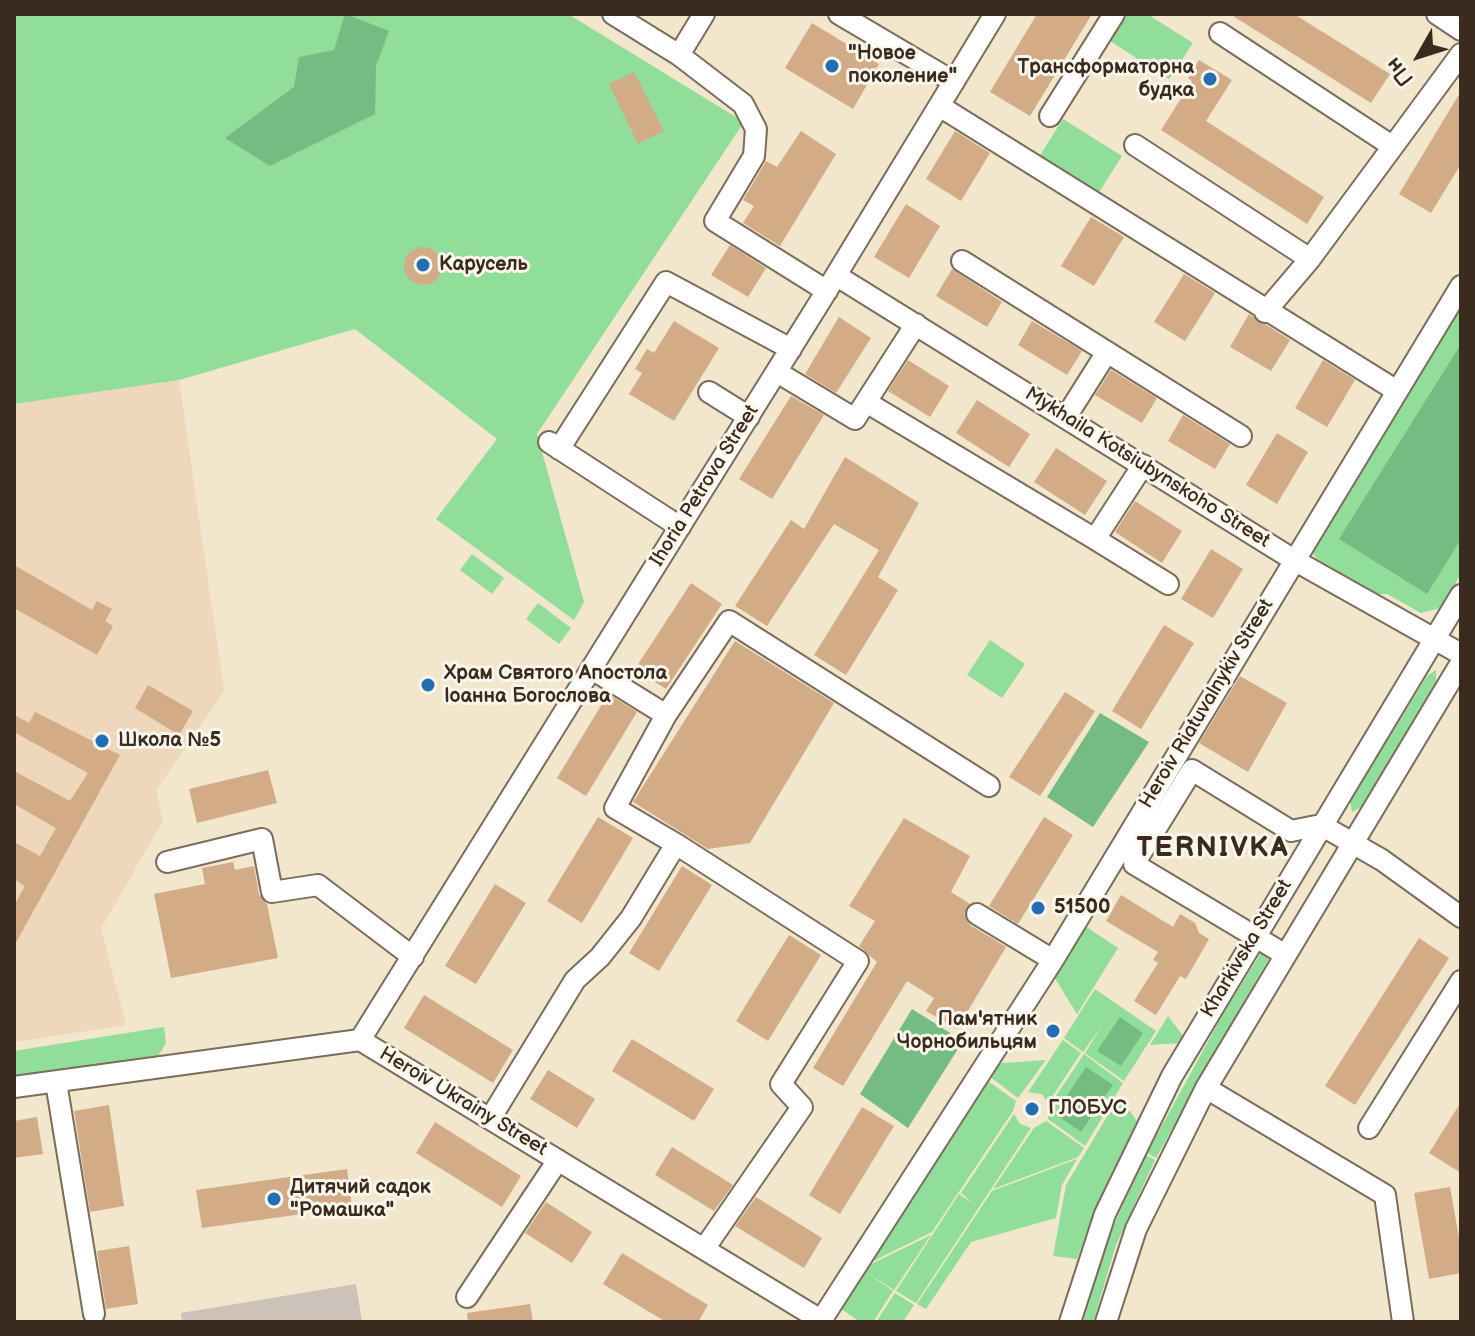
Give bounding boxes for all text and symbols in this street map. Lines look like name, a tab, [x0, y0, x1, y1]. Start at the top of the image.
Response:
north arrow	[1379, 16, 1459, 96]
place label: "Новое поколение"	[848, 42, 957, 89]
text: Пн	[1380, 52, 1420, 91]
place label: Трансформаторна будка	[1017, 56, 1194, 103]
marker: "Новое поколение"	[823, 57, 841, 75]
marker: Трансформаторна будка	[1201, 70, 1219, 88]
place label: Карусель	[439, 253, 528, 277]
marker: Карусель	[414, 256, 432, 274]
street label: Mykhaila Kotsiubynskoho Street	[1020, 382, 1274, 554]
street label: Ihoria Petrova Street	[646, 401, 764, 571]
street label: Heroiv Riatuvalnykiv Street	[1135, 595, 1279, 813]
place label: Храм Святого Апостола Іоанна Богослова	[444, 662, 667, 709]
marker: Храм Святого Апостола Іоанна Богослова	[419, 676, 437, 694]
place label: Школа №5	[118, 729, 221, 753]
marker: Школа №5	[93, 732, 111, 750]
district label: TERNIVKA	[1137, 832, 1289, 866]
street label: Kharkivska Street	[1196, 876, 1298, 1022]
place label: 51500	[1054, 896, 1110, 920]
marker: 51500	[1029, 899, 1047, 917]
place label: Пам'ятник Чорнобильцям	[897, 1008, 1037, 1055]
marker: Пам'ятник Чорнобильцям	[1044, 1022, 1062, 1040]
street label: Heroiv Ukrainy Street	[375, 1042, 551, 1162]
place label: ГЛОБУС	[1048, 1097, 1127, 1121]
marker: ГЛОБУС	[1023, 1100, 1041, 1118]
place label: Дитячий садок "Ромашка"	[290, 1176, 431, 1223]
marker: Дитячий садок "Ромашка"	[265, 1190, 283, 1208]

